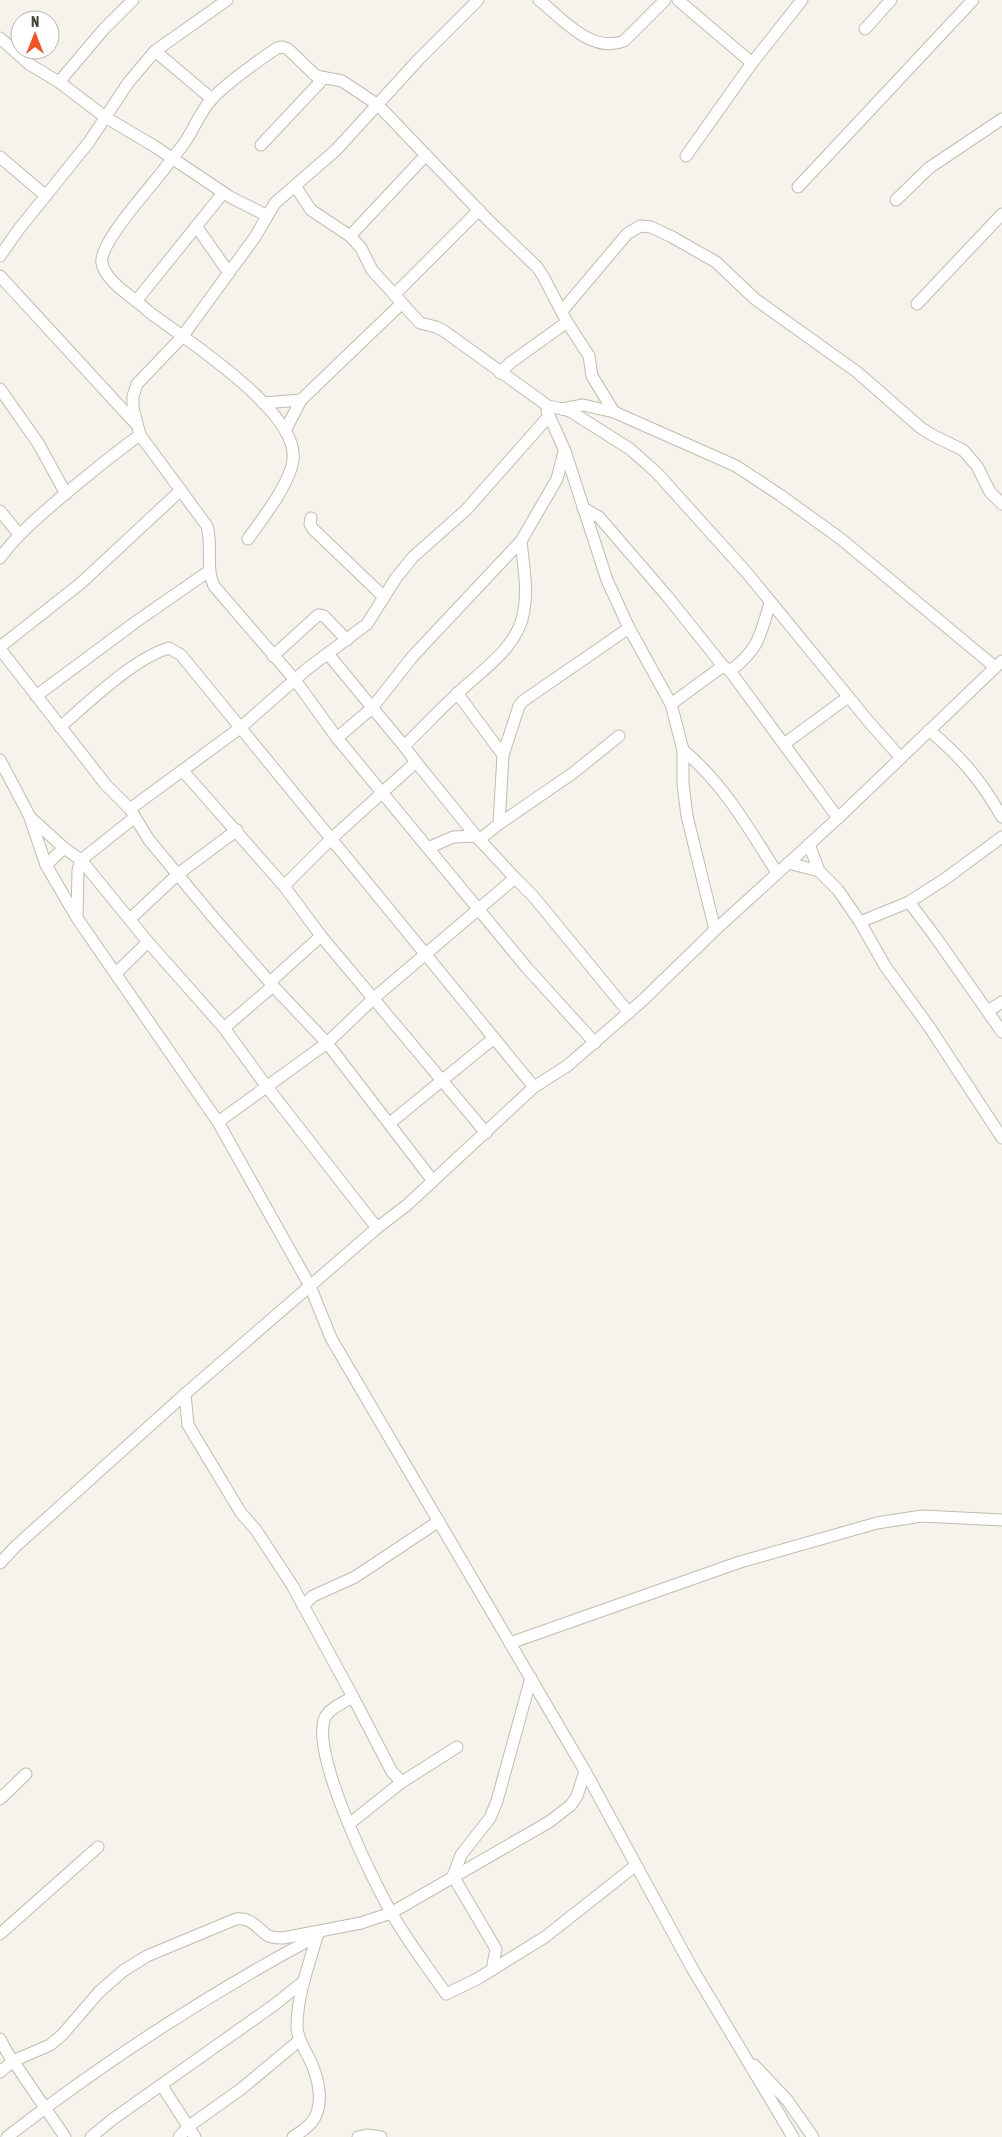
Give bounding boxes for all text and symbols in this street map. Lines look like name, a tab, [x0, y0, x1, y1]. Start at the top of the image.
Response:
north arrow	[10, 10, 60, 60]
text: N	[31, 14, 39, 30]

